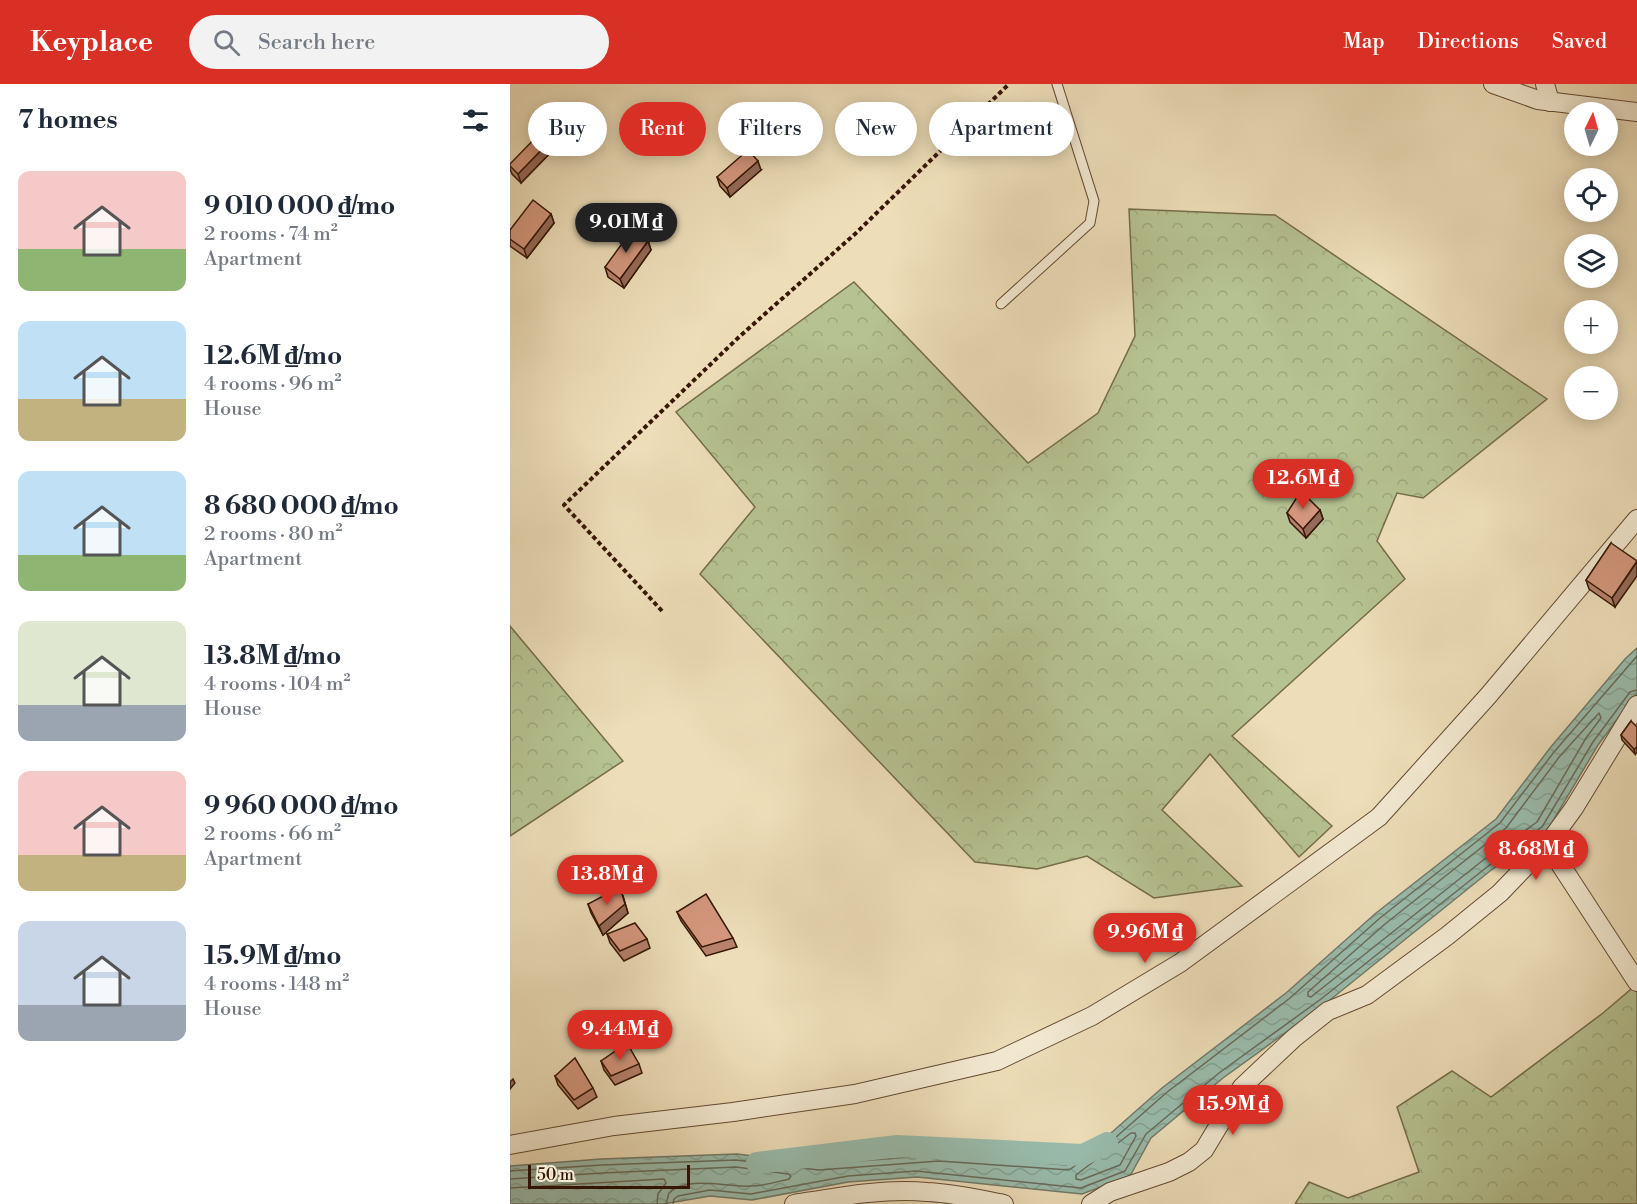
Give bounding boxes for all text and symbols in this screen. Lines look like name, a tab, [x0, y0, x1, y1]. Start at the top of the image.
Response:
search box	[189, 15, 609, 69]
text: Keyplace	[30, 25, 153, 60]
icon: search	[210, 26, 243, 59]
text: Search here	[258, 29, 375, 56]
text: Map	[1343, 29, 1385, 55]
text: Directions	[1418, 29, 1519, 55]
text: Saved	[1552, 29, 1607, 55]
chip: Buy	[528, 102, 607, 156]
chip: Rent	[619, 102, 706, 156]
chip: Filters	[718, 102, 823, 156]
chip: New	[835, 102, 917, 156]
chip: Apartment	[929, 102, 1074, 156]
north arrow	[1564, 102, 1618, 156]
map controls	[1564, 102, 1618, 420]
text: 7 homes	[18, 104, 118, 136]
icon: filters	[459, 104, 492, 137]
button: locate	[1564, 168, 1618, 222]
text: 9 010 000 ₫/mo	[204, 190, 395, 222]
icon: home	[66, 195, 138, 267]
pin: 9.01M ₫	[571, 203, 681, 254]
text: 9.01M ₫	[589, 210, 663, 235]
text: 2 rooms · 74 m²	[204, 222, 338, 247]
button: layers	[1564, 234, 1618, 288]
text: Apartment	[204, 247, 302, 272]
button: +	[1564, 300, 1618, 354]
text: 12.6M ₫/mo	[204, 340, 342, 372]
icon: home	[66, 345, 138, 417]
button: −	[1564, 366, 1618, 420]
text: 4 rooms · 96 m²	[204, 372, 342, 397]
text: House	[204, 397, 262, 422]
pin: 12.6M ₫	[1248, 459, 1358, 510]
text: 12.6M ₫	[1267, 466, 1339, 491]
text: 8 680 000 ₫/mo	[204, 490, 399, 522]
icon: home	[66, 495, 138, 567]
text: 2 rooms · 80 m²	[204, 522, 342, 547]
text: Apartment	[204, 547, 302, 572]
text: 13.8M ₫/mo	[204, 640, 341, 672]
icon: home	[66, 645, 138, 717]
text: 4 rooms · 104 m²	[204, 672, 351, 697]
text: House	[204, 697, 262, 722]
text: 9 960 000 ₫/mo	[204, 790, 398, 822]
icon: home	[66, 795, 138, 867]
text: 2 rooms · 66 m²	[204, 822, 341, 847]
pin: 8.68M ₫	[1481, 830, 1591, 881]
text: 8.68M ₫	[1498, 837, 1574, 862]
text: Apartment	[204, 847, 302, 872]
pin: 13.8M ₫	[552, 855, 662, 906]
text: 13.8M ₫	[571, 862, 643, 887]
pin: 9.96M ₫	[1090, 913, 1200, 964]
text: 9.96M ₫	[1107, 920, 1183, 945]
text: 15.9M ₫/mo	[204, 940, 342, 972]
icon: home	[66, 945, 138, 1017]
text: 4 rooms · 148 m²	[204, 972, 349, 997]
text: House	[204, 997, 262, 1022]
pin: 9.44M ₫	[565, 1010, 675, 1061]
text: 9.44M ₫	[581, 1017, 659, 1042]
pin: 15.9M ₫	[1178, 1085, 1288, 1136]
text: 15.9M ₫	[1197, 1092, 1269, 1117]
scale bar	[528, 1162, 690, 1190]
text: 50 m	[537, 1165, 574, 1185]

